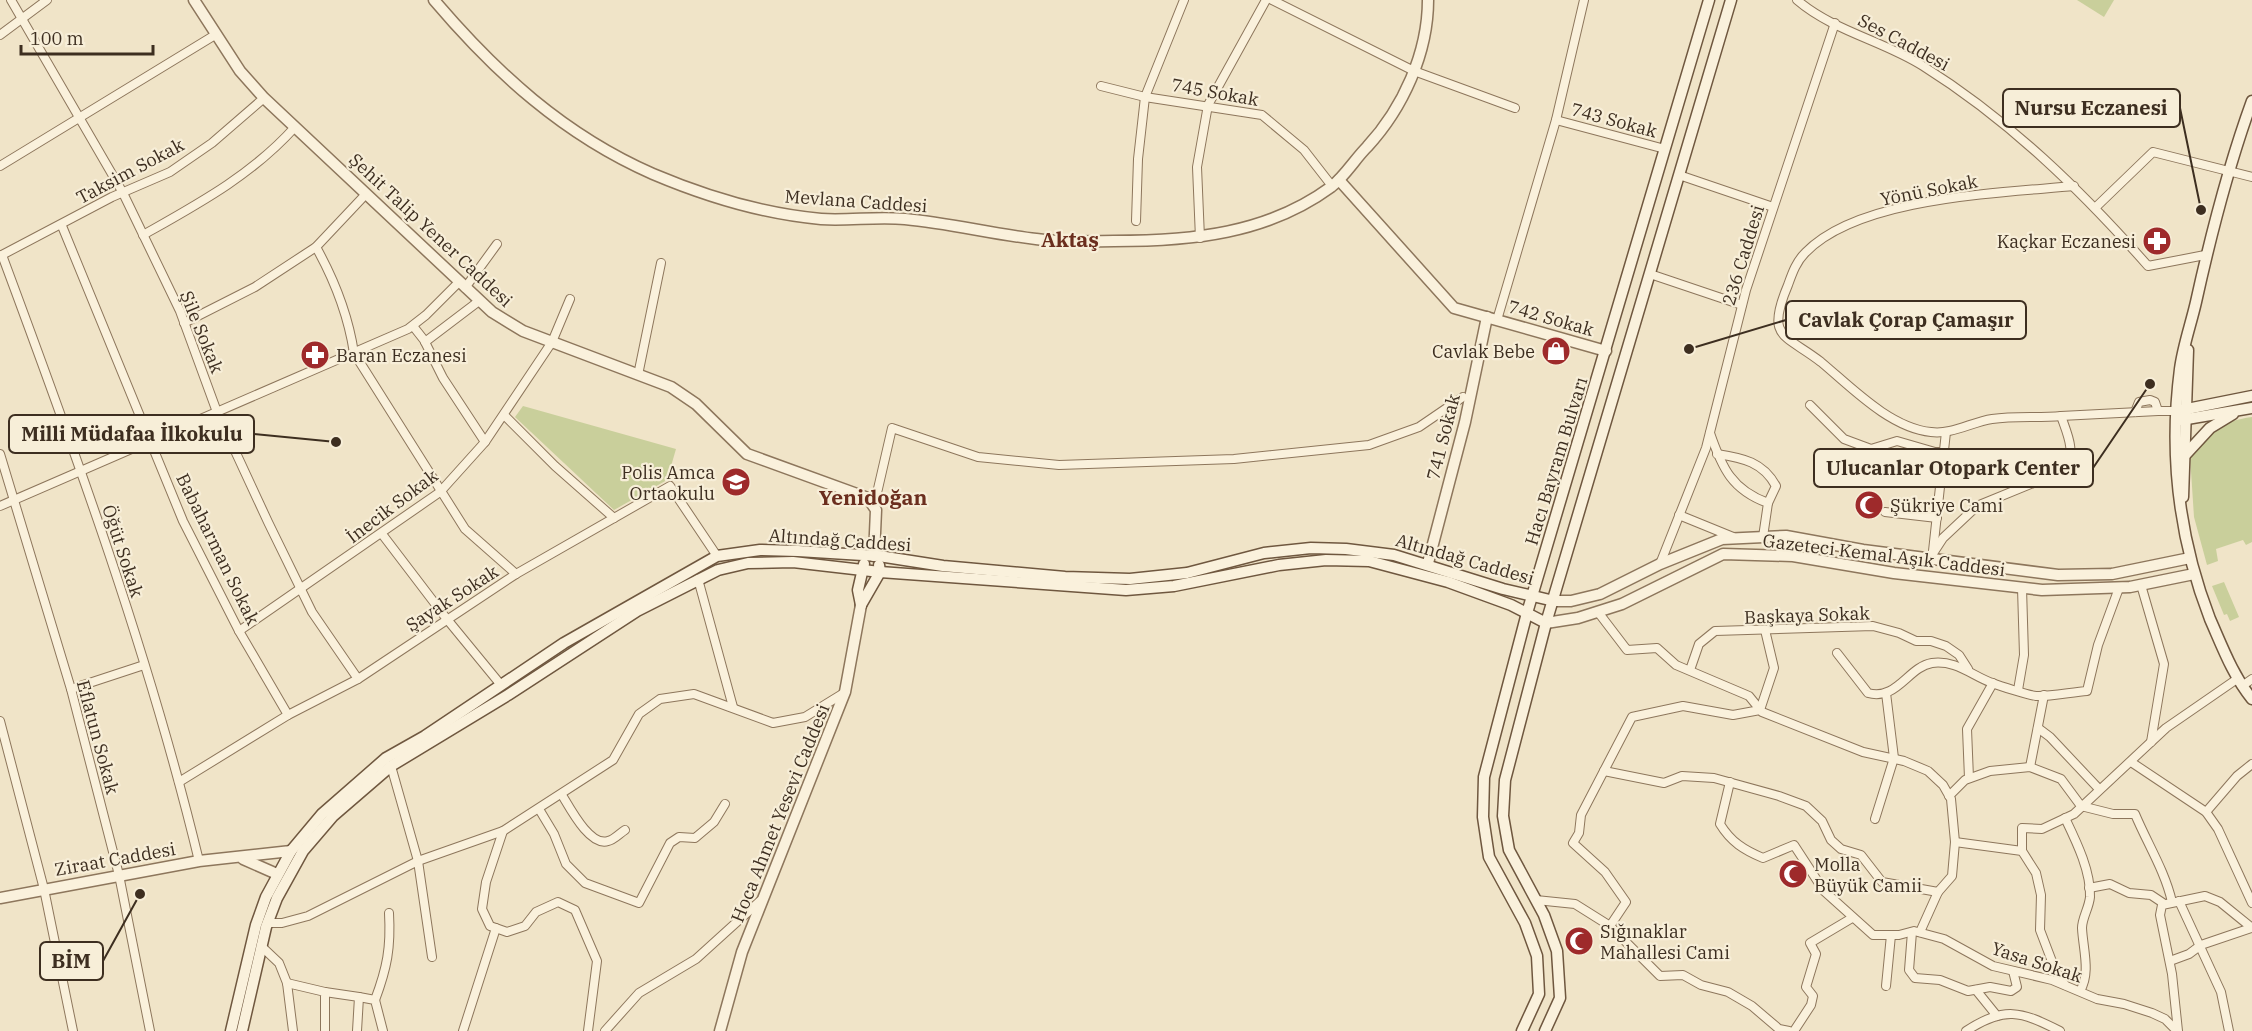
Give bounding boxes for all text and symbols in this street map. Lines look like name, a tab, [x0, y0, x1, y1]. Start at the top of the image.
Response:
street label: Ses Caddesi	[1854, 8, 1954, 76]
scale bar	[21, 18, 153, 56]
text: 100 m	[30, 27, 84, 50]
street label: 745 Sokak	[1170, 73, 1261, 111]
callout: Nursu Eczanesi	[2003, 89, 2180, 127]
text: Nursu Eczanesi	[2014, 94, 2168, 121]
street label: 743 Sokak	[1568, 97, 1660, 143]
street label: Taksim Sokak	[72, 133, 188, 209]
street label: Şehit Talip Yener Caddesi	[344, 148, 518, 312]
street label: Yönü Sokak	[1878, 169, 1980, 211]
street label: Mevlana Caddesi	[784, 185, 928, 217]
street label: 236 Caddesi	[1717, 202, 1769, 308]
district label: Aktaş	[1041, 225, 1099, 253]
pharmacy icon: Kaçkar Eczanesi	[2141, 225, 2173, 257]
place label: Kaçkar Eczanesi	[1997, 230, 2136, 253]
street label: Şile Sokak	[175, 287, 229, 377]
street label: 742 Sokak	[1505, 295, 1597, 341]
callout: Cavlak Çorap Çamaşır	[1786, 301, 2026, 339]
text: Cavlak Çorap Çamaşır	[1798, 306, 2014, 333]
shop icon: Cavlak Bebe	[1540, 335, 1572, 367]
pharmacy icon: Baran Eczanesi	[299, 339, 331, 371]
place label: Cavlak Bebe	[1432, 340, 1535, 363]
place label: Baran Eczanesi	[336, 344, 467, 367]
street label: Hacı Bayram Bulvarı	[1519, 374, 1593, 548]
street label: 741 Sokak	[1421, 391, 1465, 483]
callout: Milli Müdafaa İlkokulu	[9, 415, 254, 453]
text: Milli Müdafaa İlkokulu	[21, 420, 243, 447]
callout: Ulucanlar Otopark Center	[1814, 449, 2093, 487]
text: Ulucanlar Otopark Center	[1826, 454, 2080, 481]
place label: Polis Amca Ortaokulu	[621, 461, 715, 505]
street label: İnecik Sokak	[342, 464, 443, 548]
school or university icon: Polis Amca Ortaokulu	[720, 466, 752, 498]
street label: Babaharman Sokak	[171, 469, 265, 629]
district label: Yenidoğan	[819, 483, 927, 511]
mosque icon: Şükriye Cami	[1853, 489, 1885, 521]
place label: Şükriye Cami	[1890, 494, 2004, 517]
street label: Öğüt Sokak	[97, 502, 149, 601]
street label: Altındağ Caddesi	[768, 524, 913, 556]
street label: Altındağ Caddesi	[1393, 528, 1537, 590]
street label: Gazeteci Kemal Aşık Caddesi	[1761, 529, 2007, 581]
street label: Şayak Sokak	[401, 559, 503, 636]
street label: Başkaya Sokak	[1744, 601, 1871, 629]
street label: Eflatun Sokak	[72, 677, 124, 797]
street label: Hoca Ahmet Yesevi Caddesi	[726, 700, 835, 926]
street label: Ziraat Caddesi	[53, 837, 178, 881]
place label: Molla Büyük Camii	[1814, 853, 1923, 897]
mosque icon: Molla Büyük Camii	[1777, 858, 1809, 890]
place label: Sığınaklar Mahallesi Cami	[1600, 920, 1730, 964]
mosque icon: Sığınaklar Mahallesi Cami	[1563, 925, 1595, 957]
street label: Yasa Sokak	[1989, 936, 2086, 988]
callout: BİM	[40, 942, 103, 980]
text: BİM	[51, 947, 91, 974]

